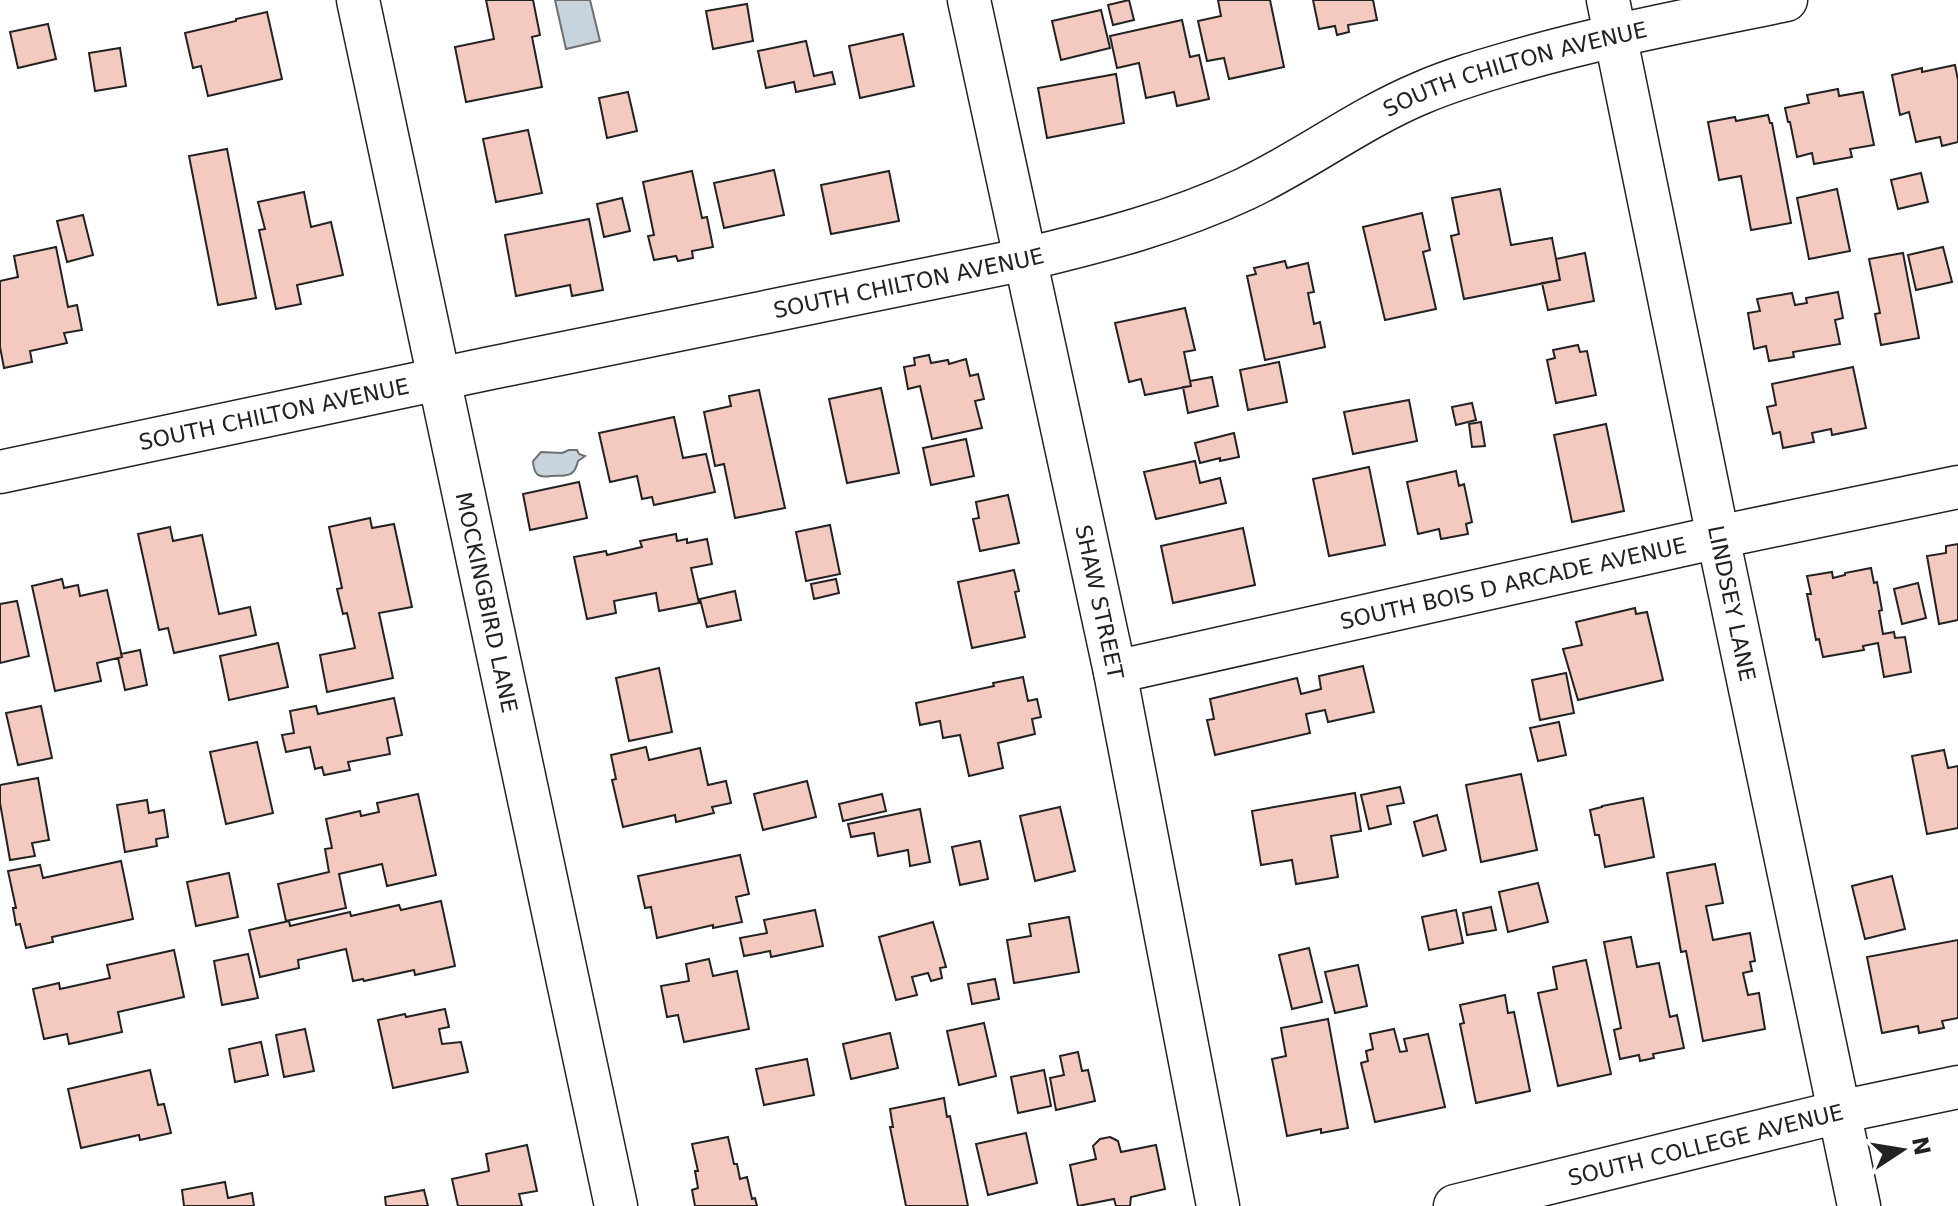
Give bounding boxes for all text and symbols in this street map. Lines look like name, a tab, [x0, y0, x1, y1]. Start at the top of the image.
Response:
street label: SOUTH CHILTON AVENUE	[1379, 17, 1649, 122]
street label: SOUTH CHILTON AVENUE	[771, 243, 1046, 323]
street label: SOUTH CHILTON AVENUE	[137, 374, 411, 455]
street label: MOCKINGBIRD LANE	[451, 490, 522, 715]
street label: SHAW STREET	[1070, 523, 1128, 682]
street label: LINDSEY LANE	[1703, 523, 1760, 684]
street label: SOUTH BOIS D ARCADE AVENUE	[1338, 532, 1689, 634]
street label: SOUTH COLLEGE AVENUE	[1565, 1099, 1846, 1191]
north arrow	[1862, 1110, 1942, 1190]
text: N	[1907, 1134, 1935, 1158]

